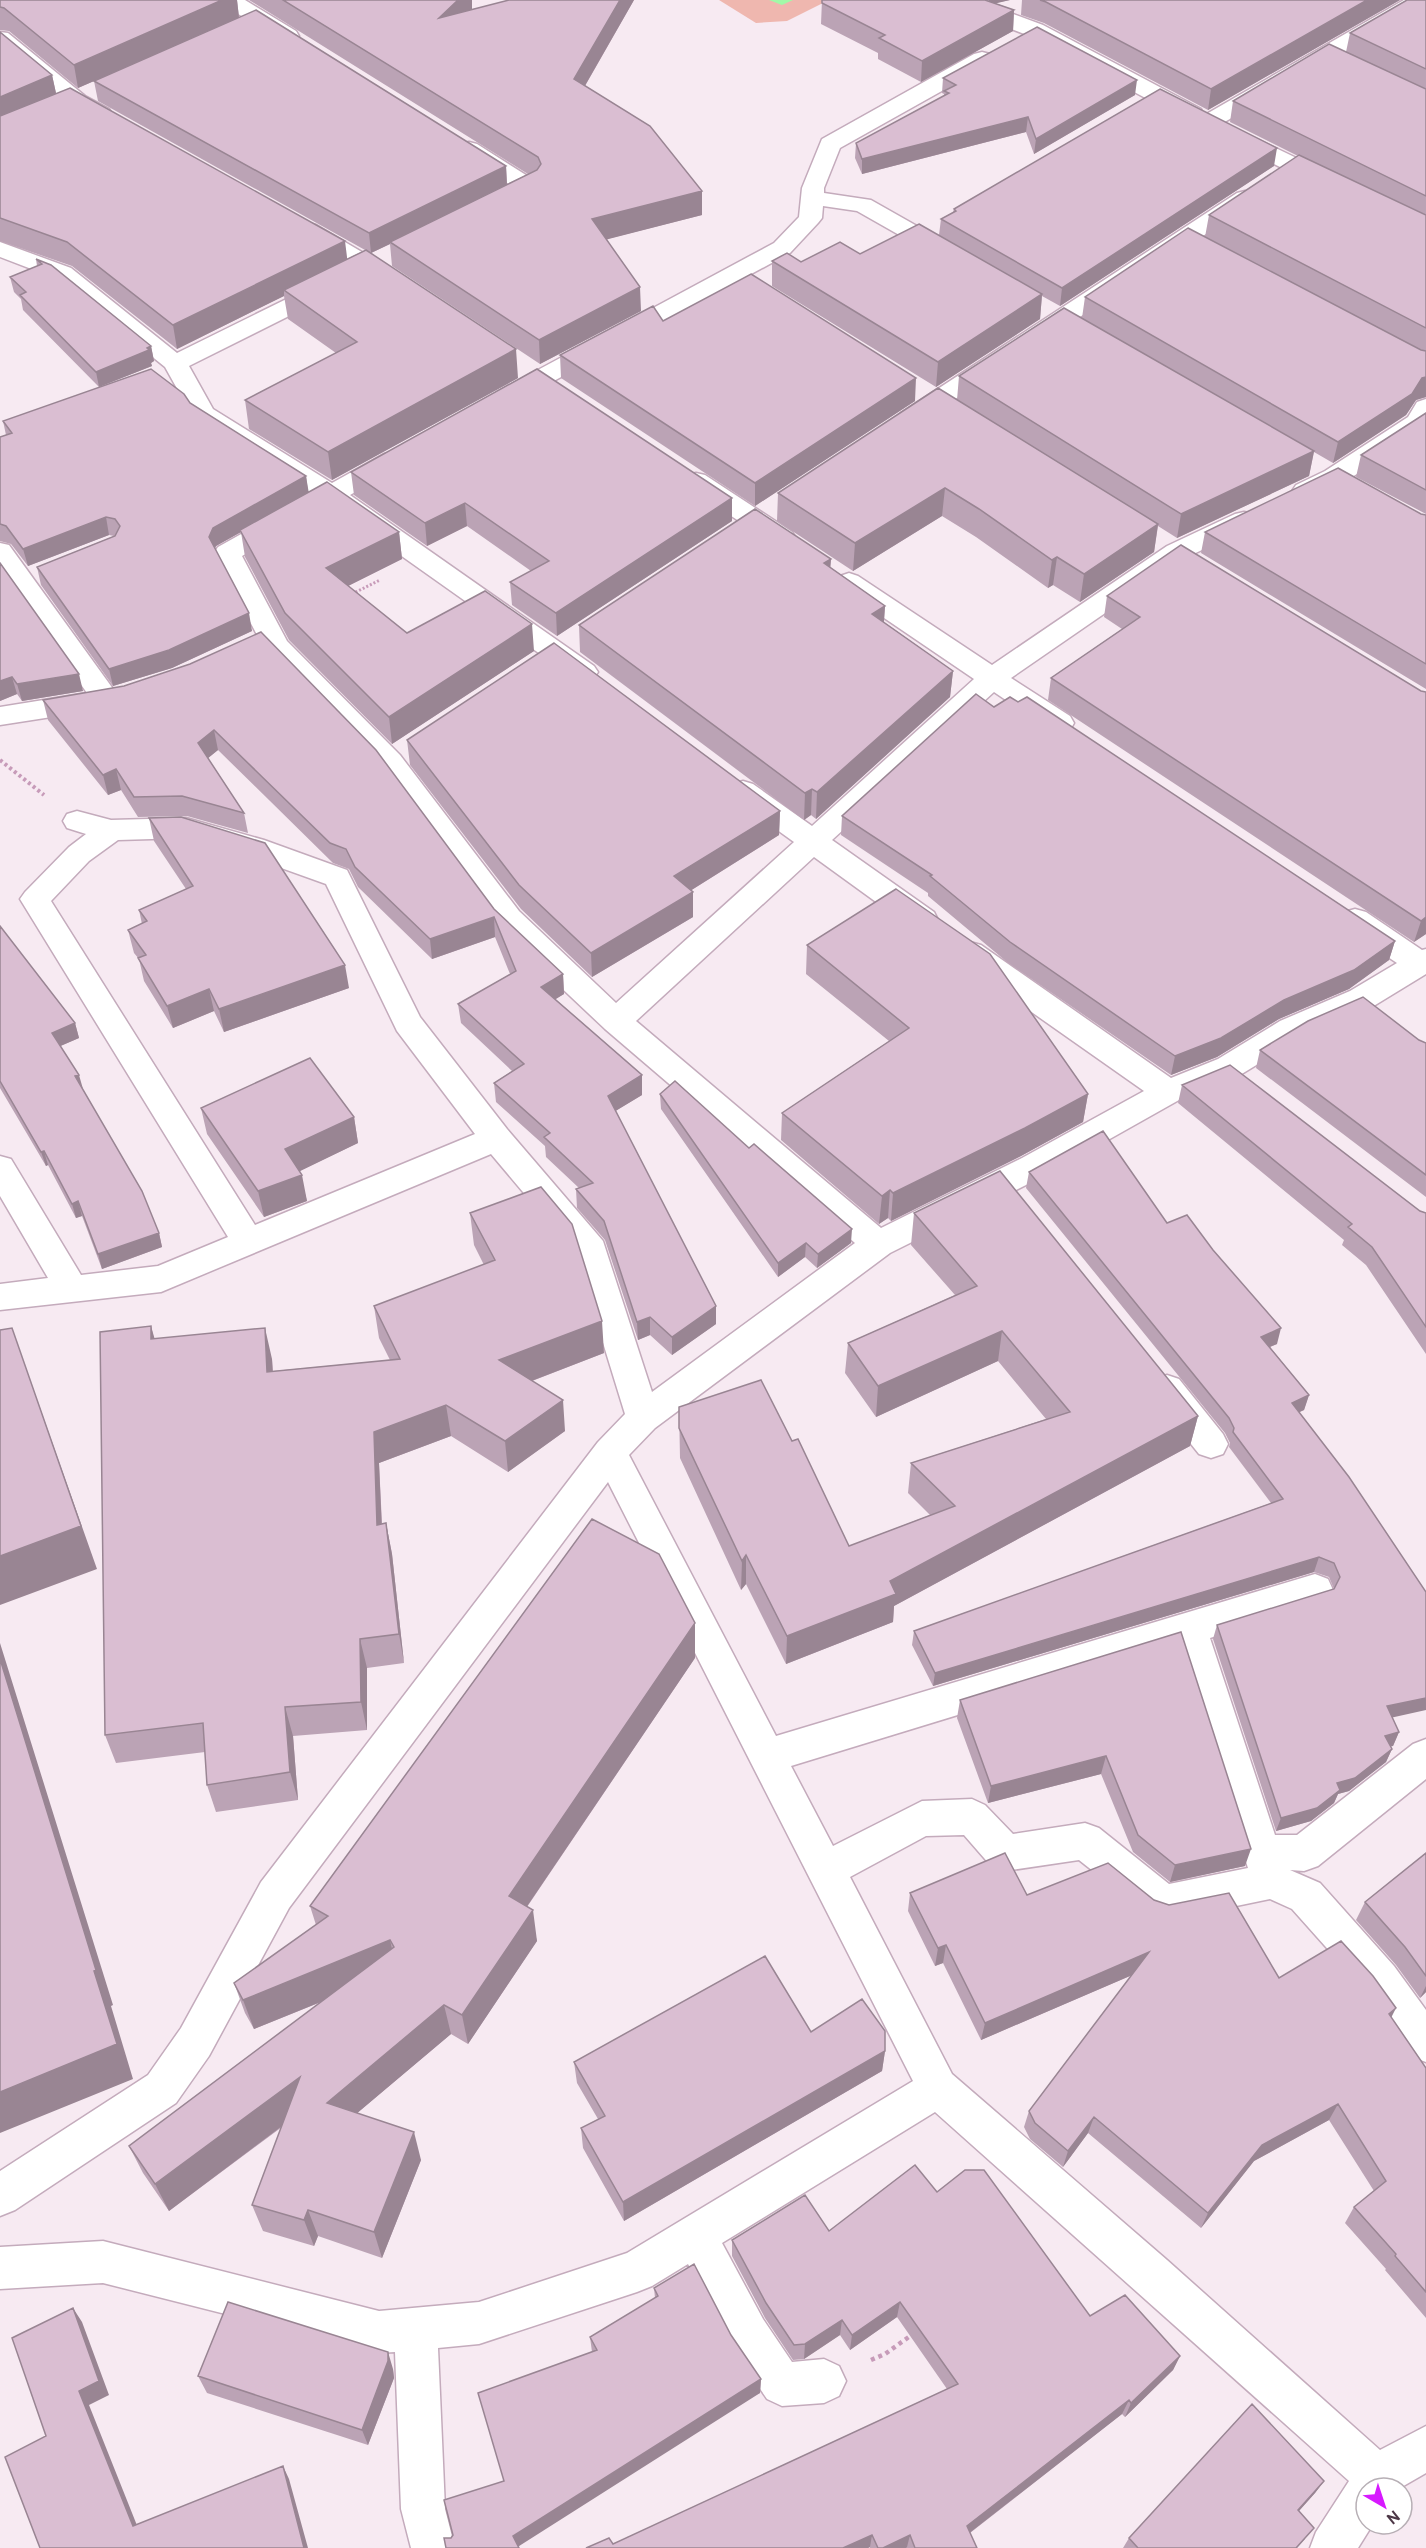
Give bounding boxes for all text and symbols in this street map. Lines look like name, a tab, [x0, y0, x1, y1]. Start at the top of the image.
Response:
north arrow	[1354, 2476, 1414, 2536]
text: N	[1381, 2505, 1403, 2527]

